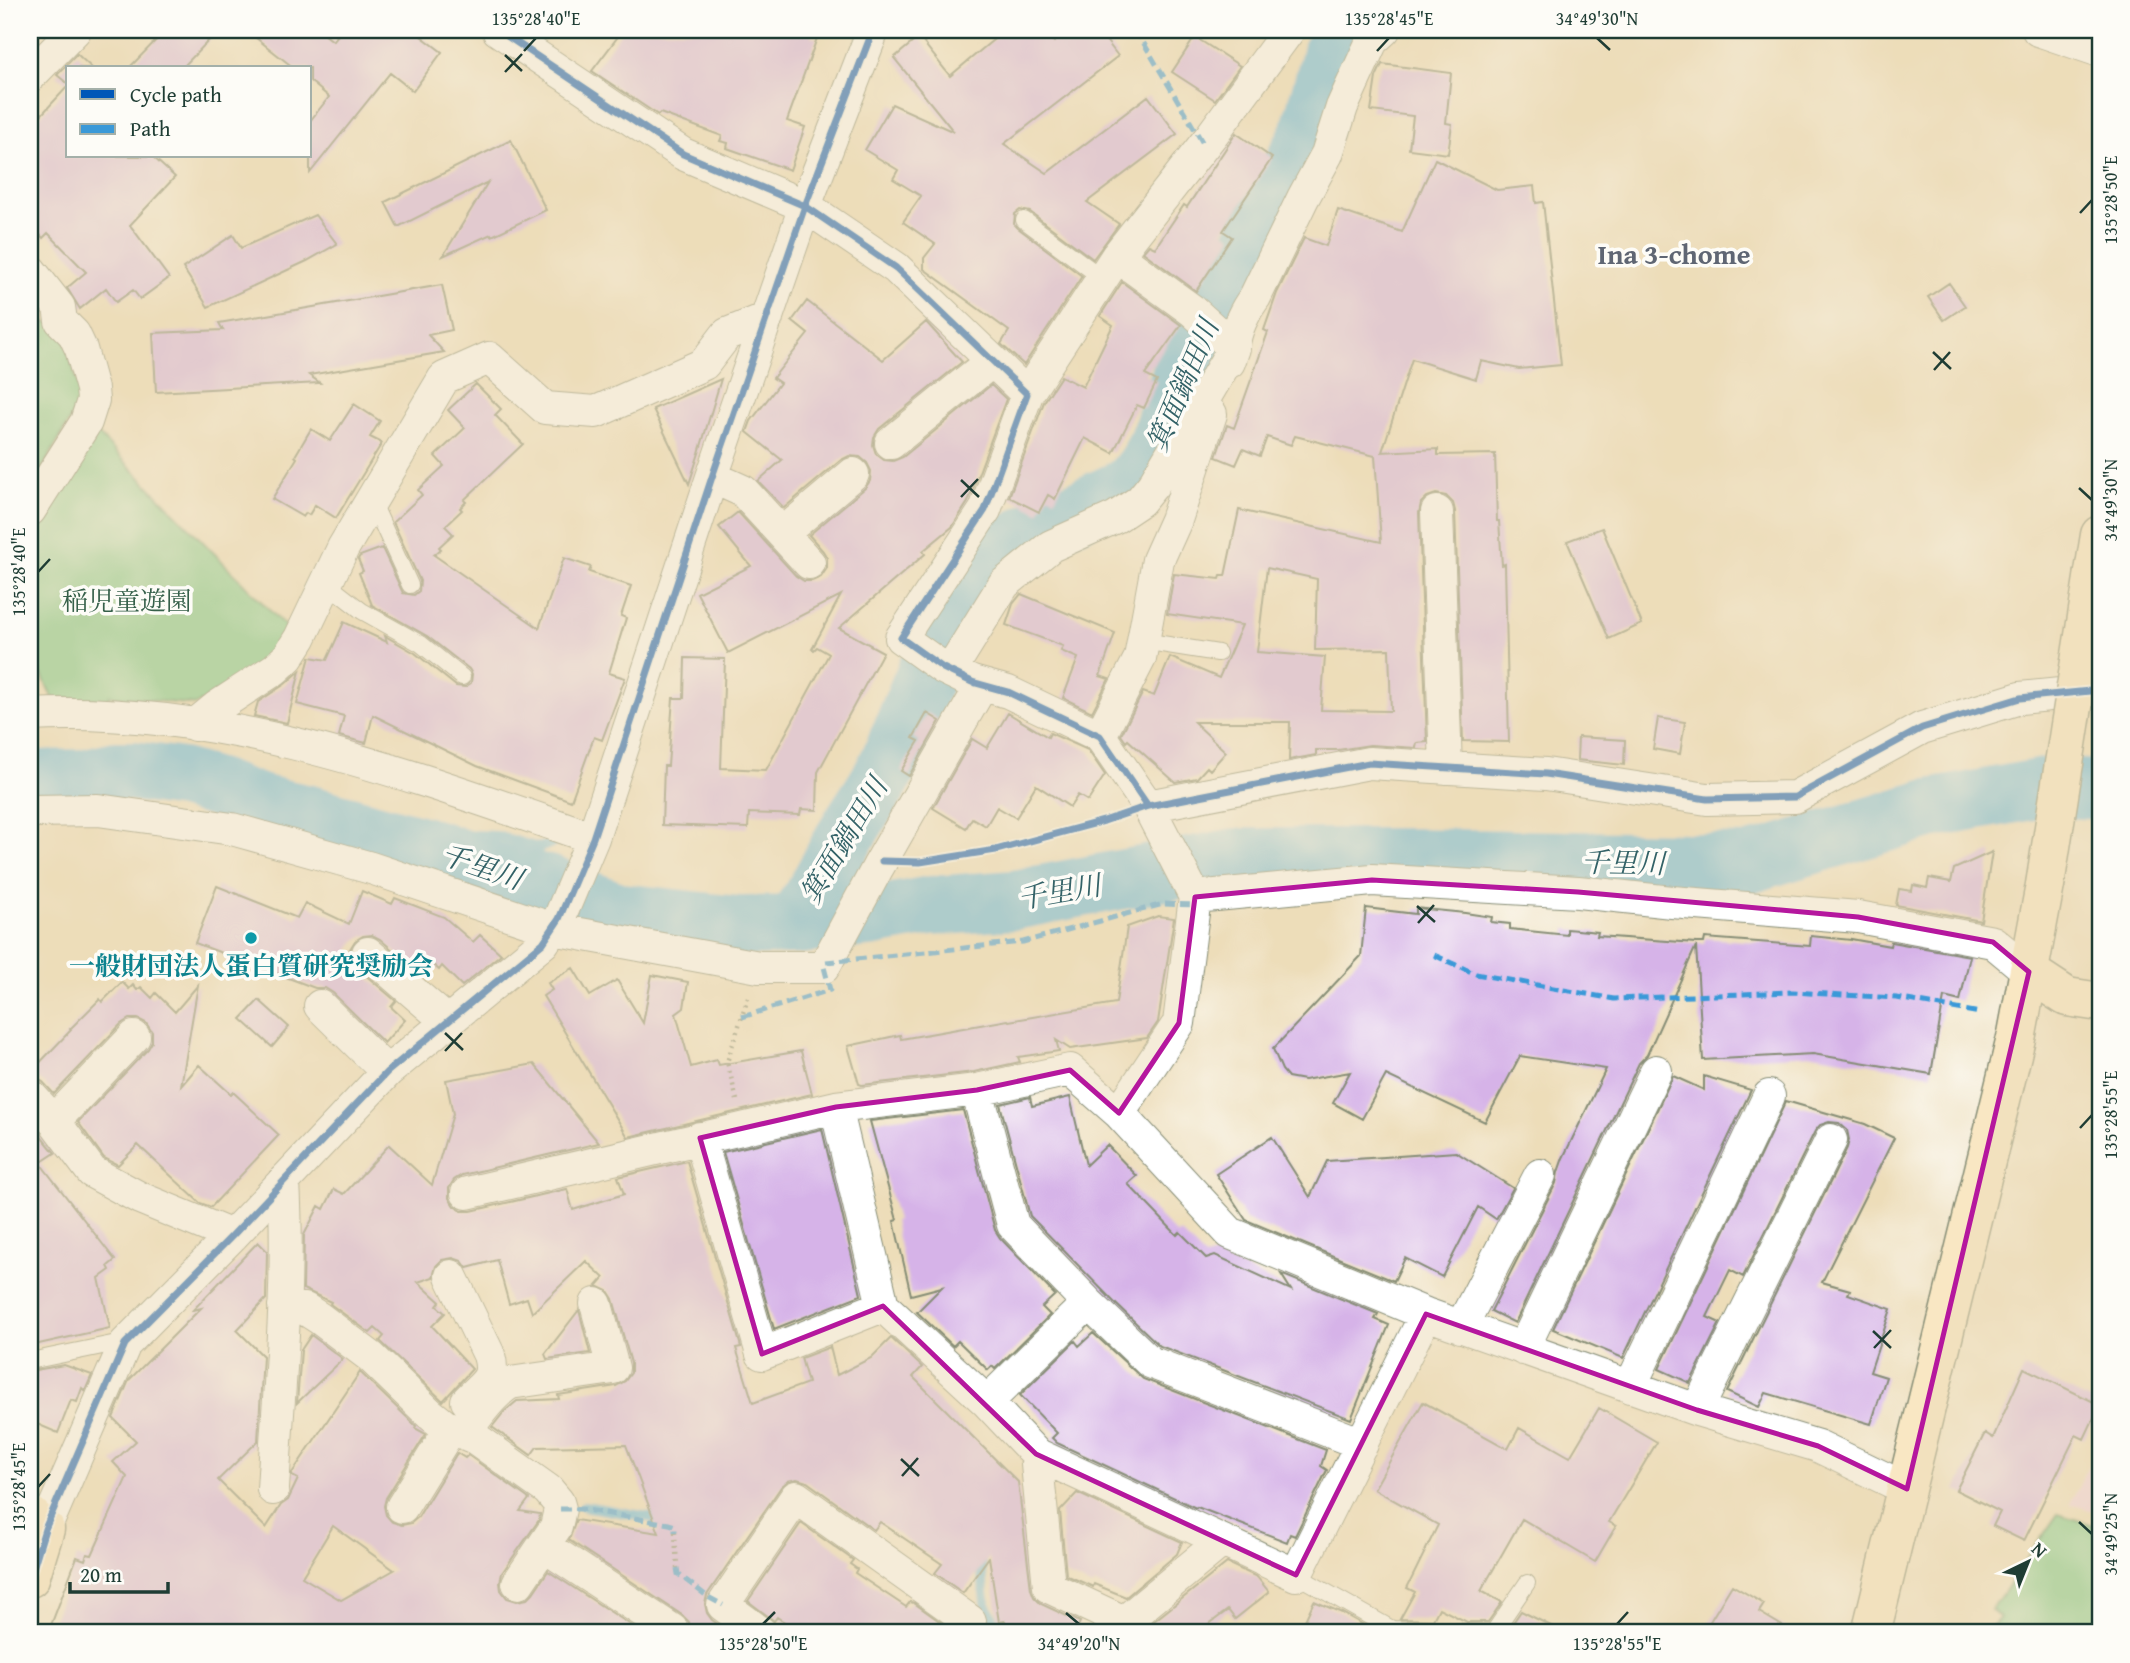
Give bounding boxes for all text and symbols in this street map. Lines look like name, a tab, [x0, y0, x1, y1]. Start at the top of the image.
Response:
text: 135°28'40"E	[492, 5, 580, 32]
text: 135°28'45"E	[1345, 5, 1433, 32]
text: 34°49'30"N	[1556, 5, 1639, 32]
legend	[66, 66, 312, 158]
text: Cycle path	[130, 79, 222, 110]
text: Path	[130, 113, 171, 144]
text: 135°28'50"E	[2097, 156, 2124, 244]
district label: Ina 3-chome	[1598, 233, 1750, 274]
water label: 箕面鍋田川	[1136, 310, 1229, 457]
text: 34°49'30"N	[2097, 458, 2124, 541]
text: 135°28'40"E	[5, 528, 32, 616]
park label: 稲児童遊園	[62, 581, 192, 620]
water label: 箕面鍋田川	[789, 767, 898, 911]
water label: 千里川	[436, 833, 531, 900]
water label: 千里川	[1581, 841, 1668, 883]
water label: 千里川	[1014, 863, 1107, 918]
marker: 一般財団法人蛋白質研究奨励会	[243, 930, 259, 946]
place label: 一般財団法人蛋白質研究奨励会	[69, 946, 433, 985]
text: 135°28'55"E	[2097, 1071, 2124, 1159]
text: 135°28'45"E	[5, 1443, 32, 1531]
text: 34°49'25"N	[2097, 1492, 2124, 1575]
north arrow	[1994, 1526, 2064, 1596]
text: N	[2025, 1535, 2054, 1564]
scale bar	[70, 1551, 168, 1595]
text: 20 m	[80, 1559, 122, 1590]
text: 135°28'50"E	[719, 1630, 807, 1657]
text: 34°49'20"N	[1038, 1630, 1121, 1657]
text: 135°28'55"E	[1573, 1630, 1661, 1657]

